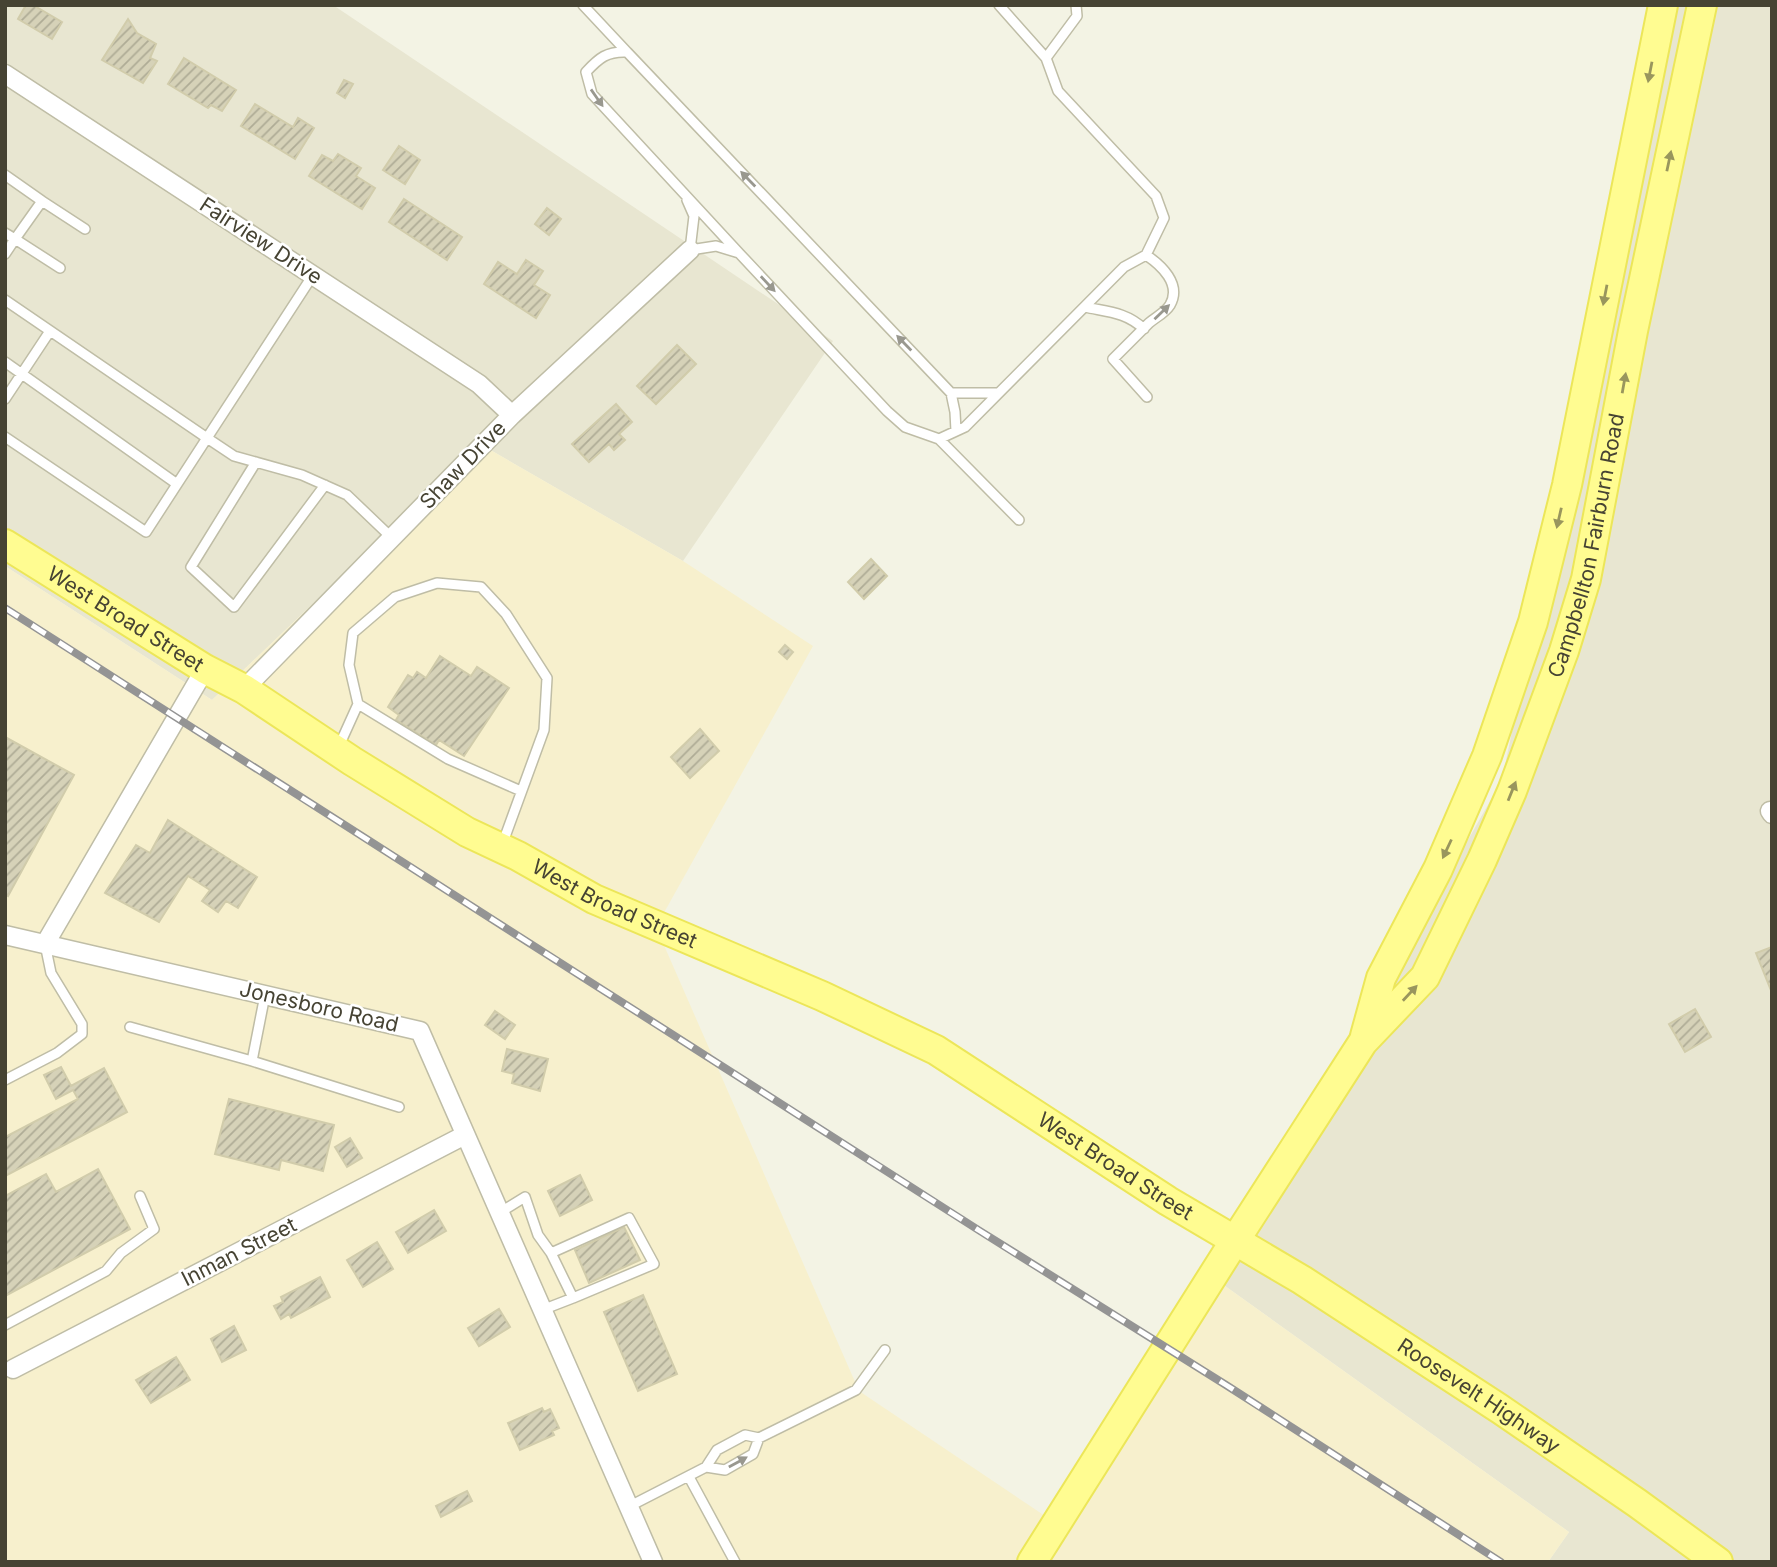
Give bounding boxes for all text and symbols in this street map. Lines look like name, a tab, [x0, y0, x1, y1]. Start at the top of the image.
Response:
one-way arrow	[1644, 61, 1655, 83]
one-way arrow	[590, 88, 604, 107]
one-way arrow	[1663, 150, 1674, 172]
one-way arrow	[739, 170, 756, 187]
street label: Fairview Drive	[195, 192, 327, 289]
one-way arrow	[760, 276, 777, 293]
one-way arrow	[1599, 284, 1610, 306]
one-way arrow	[1153, 304, 1170, 320]
one-way arrow	[896, 335, 913, 352]
one-way arrow	[1618, 372, 1629, 394]
street label: Campbellton Fairburn Road	[1542, 411, 1629, 681]
street label: Shaw Drive	[414, 415, 511, 514]
one-way arrow	[1554, 507, 1565, 529]
street label: West Broad Street	[43, 561, 209, 677]
one-way arrow	[1507, 780, 1518, 801]
one-way arrow	[1441, 839, 1453, 859]
street label: West Broad Street	[528, 854, 701, 953]
street label: Jonesboro Road	[237, 976, 401, 1037]
one-way arrow	[1402, 985, 1418, 1002]
street label: West Broad Street	[1033, 1107, 1198, 1225]
street label: Inman Street	[177, 1212, 301, 1291]
street label: Roosevelt Highway	[1393, 1333, 1565, 1459]
one-way arrow	[729, 1457, 749, 1469]

